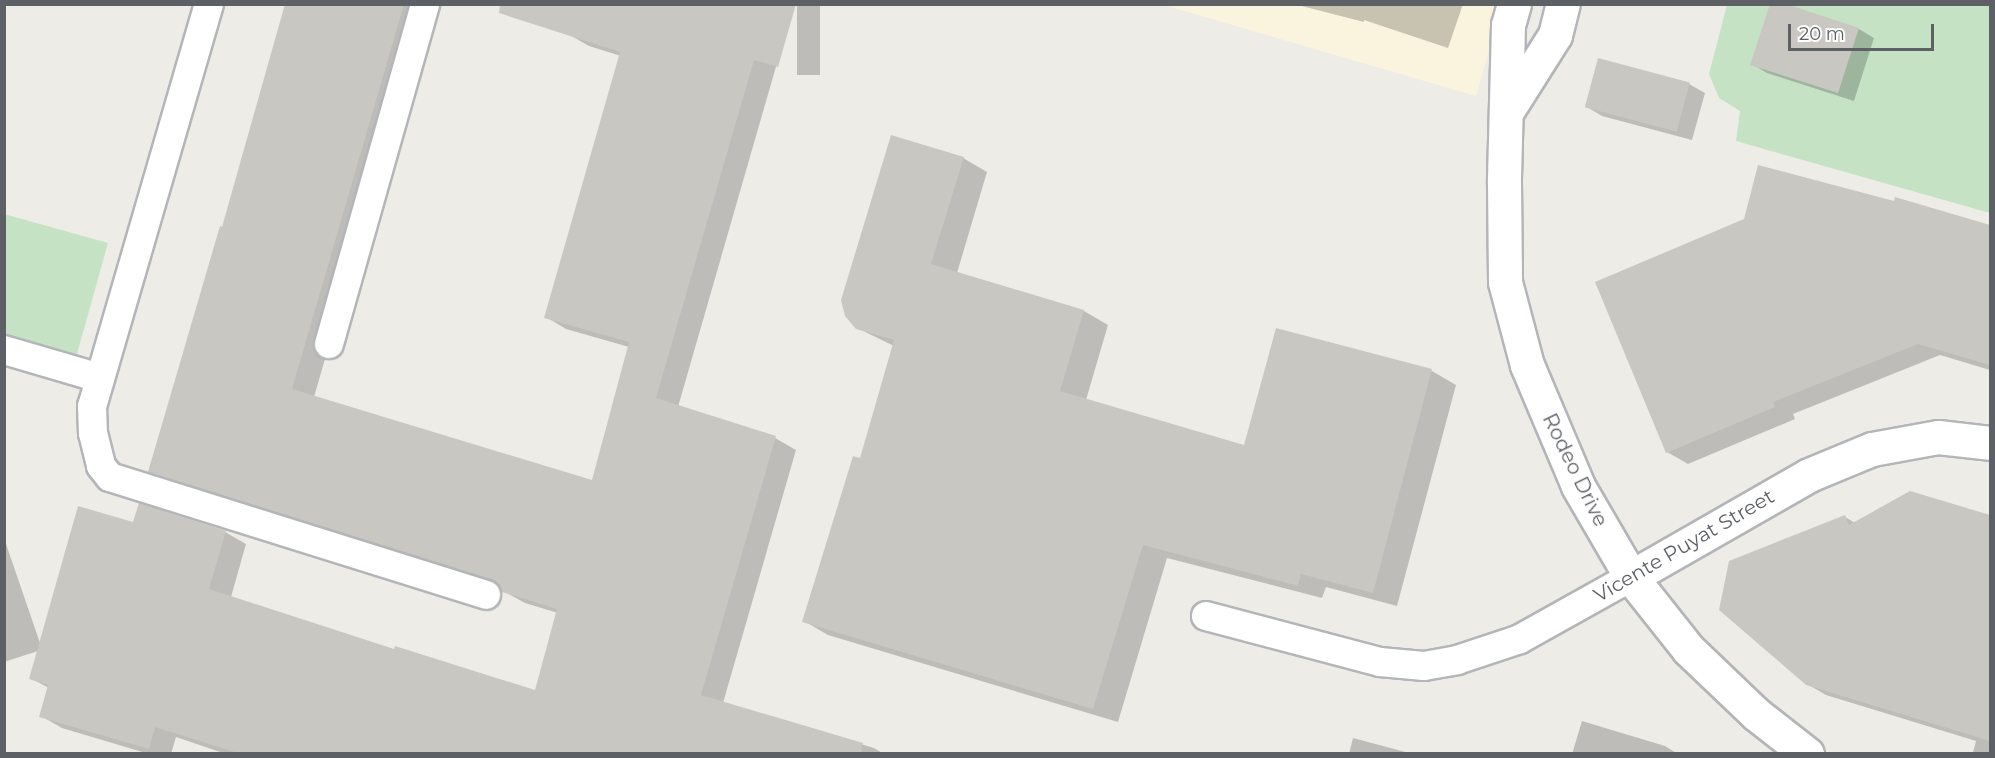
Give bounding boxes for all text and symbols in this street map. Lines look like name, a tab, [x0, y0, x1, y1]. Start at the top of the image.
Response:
scale bar	[1791, 12, 1936, 50]
text: 20 m	[1799, 23, 1845, 45]
street label: Rodeo Drive	[1537, 410, 1613, 530]
street label: Vicente Puyat Street	[1589, 484, 1779, 608]

